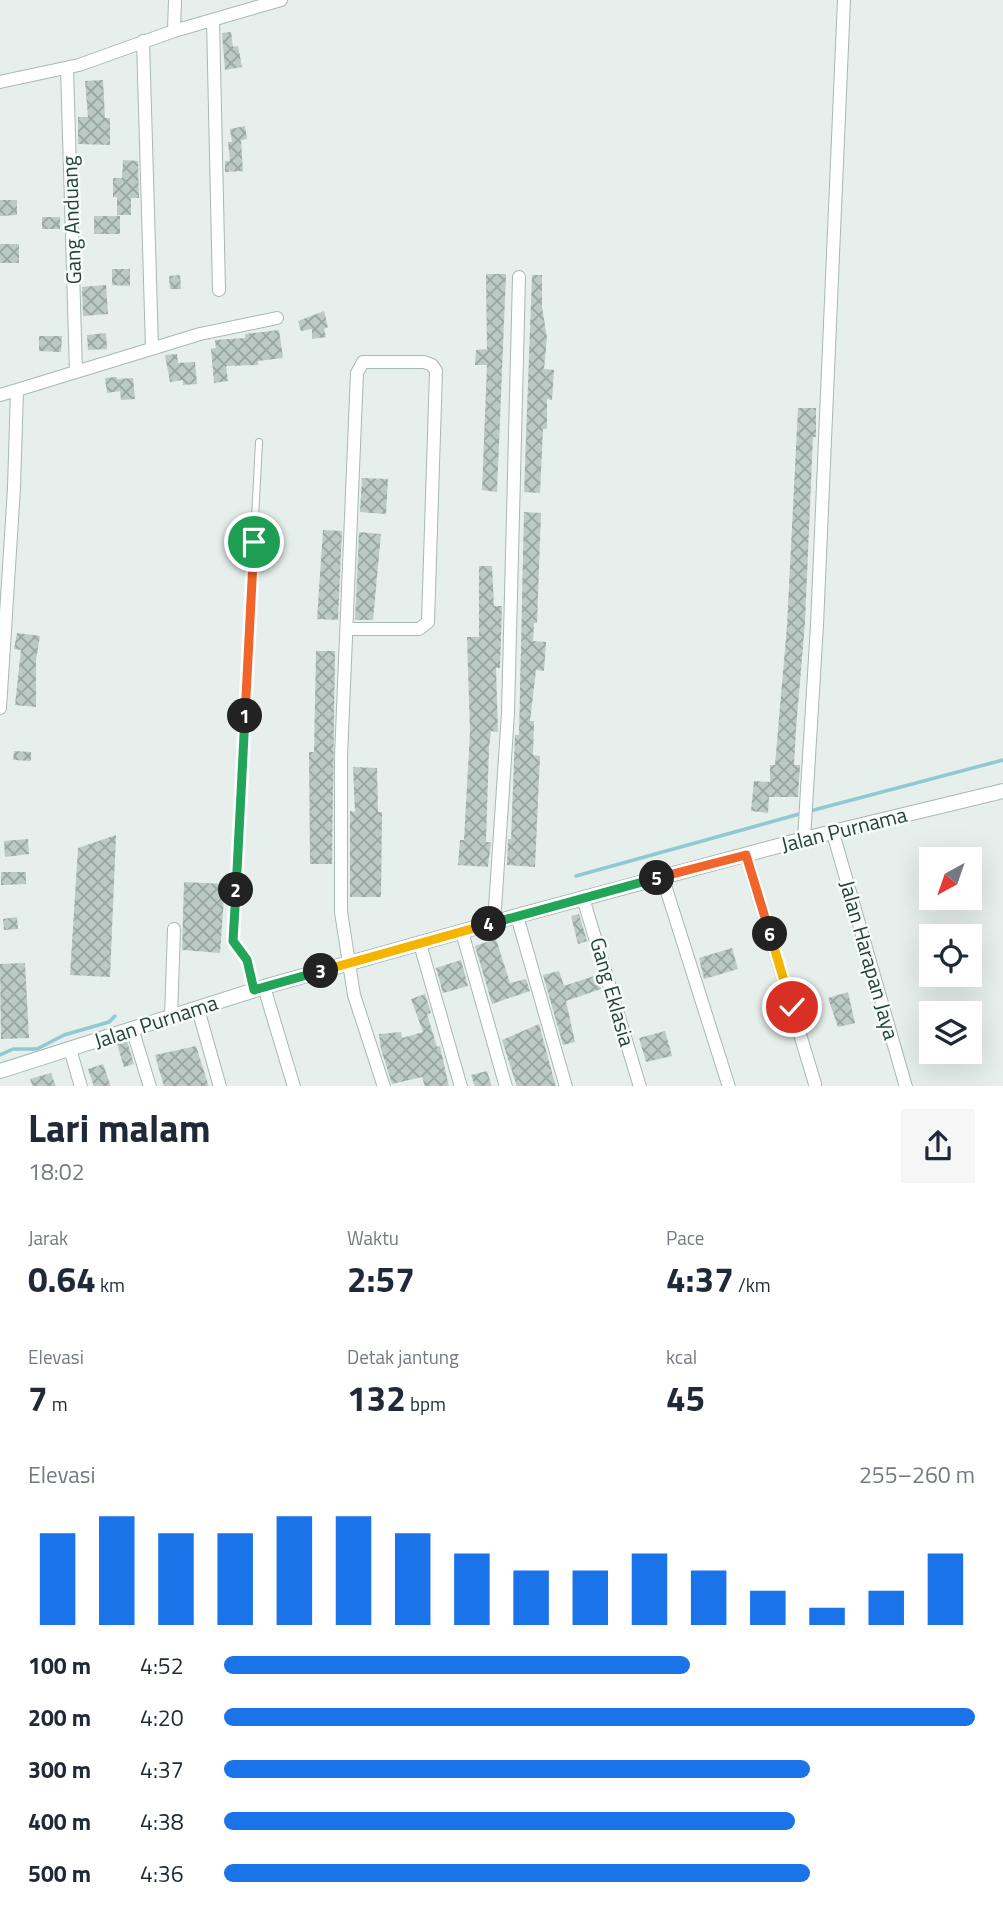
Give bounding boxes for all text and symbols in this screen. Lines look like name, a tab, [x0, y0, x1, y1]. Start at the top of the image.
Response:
street label: Gang Anduang	[53, 155, 89, 285]
pin	[224, 512, 284, 572]
icon: arrive	[235, 523, 273, 561]
pin: 1	[228, 698, 262, 734]
text: 1	[239, 701, 250, 730]
street label: Jalan Purnama	[777, 798, 910, 860]
north arrow	[919, 847, 982, 910]
map controls	[919, 847, 982, 1064]
pin: 5	[640, 860, 674, 896]
text: 5	[651, 863, 662, 892]
pin: 2	[218, 872, 254, 908]
text: 2	[230, 875, 241, 904]
street label: Jalan Harapan Jaya	[832, 876, 908, 1044]
pin: 4	[472, 906, 506, 942]
text: 4	[483, 909, 494, 938]
pin: 6	[752, 916, 788, 951]
text: 6	[764, 919, 775, 948]
button: locate	[919, 924, 982, 987]
street label: Gang Eklasia	[582, 933, 644, 1050]
pin: 3	[304, 954, 338, 988]
text: 3	[315, 956, 326, 985]
pin	[762, 977, 822, 1037]
street label: Jalan Purnama	[90, 986, 222, 1056]
icon: check	[773, 988, 811, 1026]
button: layers	[919, 1001, 982, 1064]
text: Lari malam	[28, 1099, 211, 1157]
button: share	[901, 1109, 975, 1183]
text: 18:02	[28, 1154, 85, 1189]
text: Jarak	[28, 1223, 68, 1252]
text: Waktu	[347, 1223, 399, 1252]
text: Pace	[666, 1223, 704, 1252]
text: 0.64	[28, 1252, 96, 1306]
text: 2:57	[347, 1252, 415, 1306]
text: 4:37	[666, 1252, 734, 1306]
text: km	[96, 1270, 125, 1299]
text: /km	[734, 1270, 771, 1299]
text: Elevasi	[28, 1342, 84, 1371]
text: Detak jantung	[347, 1342, 459, 1371]
text: kcal	[666, 1342, 697, 1371]
text: 7	[28, 1371, 48, 1425]
text: 132	[347, 1371, 406, 1425]
text: 45	[666, 1371, 705, 1425]
text: m	[48, 1389, 68, 1418]
text: bpm	[406, 1389, 446, 1418]
text: Elevasi	[28, 1457, 96, 1492]
text: 255–260 m	[859, 1457, 975, 1492]
text: 100 m	[28, 1648, 91, 1683]
text: 4:52	[140, 1648, 184, 1683]
text: 200 m	[28, 1700, 91, 1735]
text: 4:20	[140, 1700, 184, 1735]
text: 300 m	[28, 1752, 91, 1787]
text: 4:37	[140, 1752, 184, 1787]
text: 400 m	[28, 1804, 91, 1839]
text: 4:38	[140, 1804, 184, 1839]
text: 500 m	[28, 1856, 91, 1891]
text: 4:36	[140, 1856, 184, 1891]

